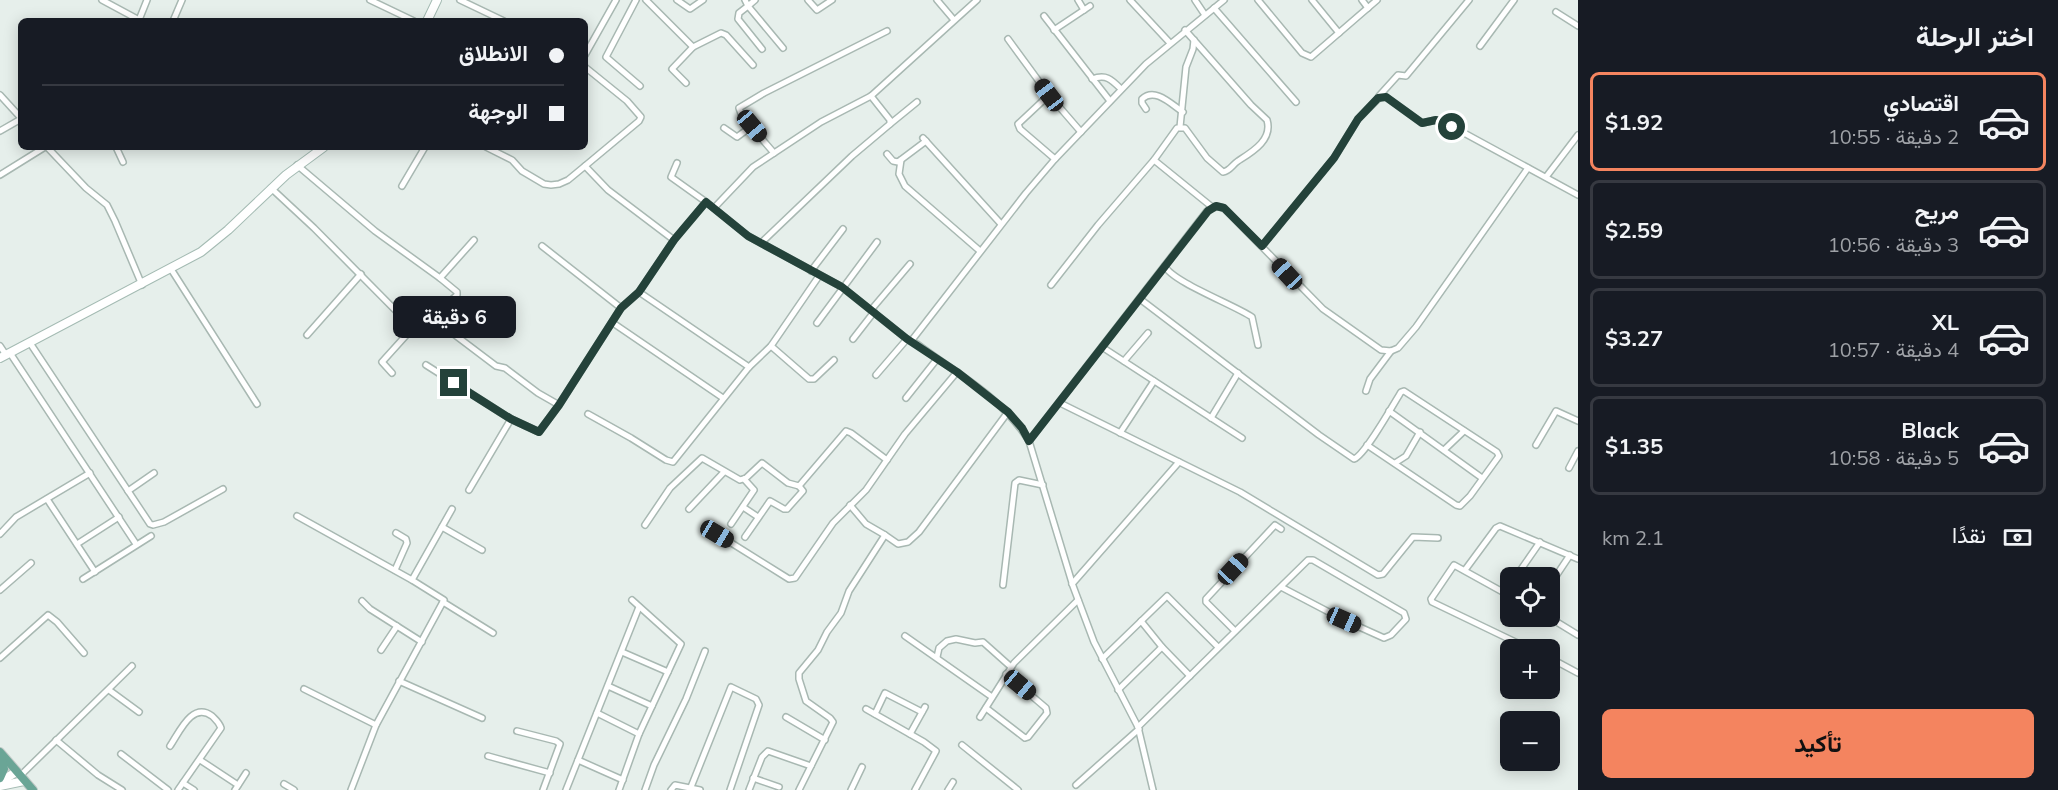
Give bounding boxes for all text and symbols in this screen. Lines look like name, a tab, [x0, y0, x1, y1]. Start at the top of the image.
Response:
text: اختر الرحلة	[1916, 19, 2034, 53]
text: الانطلاق	[459, 39, 528, 67]
car	[1031, 75, 1067, 115]
text: اقتصادي	[1883, 89, 1959, 117]
icon: car	[1977, 95, 2031, 149]
text: الوجهة	[468, 97, 528, 125]
car	[734, 106, 770, 146]
text: $1.92	[1605, 108, 1663, 136]
route start	[1438, 113, 1465, 140]
text: 2 دقيقة · 10:55	[1828, 124, 1959, 149]
text: مريح	[1915, 197, 1959, 225]
icon: car	[1977, 203, 2031, 257]
text: $2.59	[1605, 216, 1663, 244]
text: 3 دقيقة · 10:56	[1828, 232, 1959, 257]
car	[1268, 255, 1306, 293]
callout: 6 دقيقة	[392, 296, 516, 338]
text: 6 دقيقة	[422, 304, 487, 329]
text: XL	[1932, 308, 1959, 336]
icon: car	[1977, 311, 2031, 365]
text: $3.27	[1605, 324, 1663, 352]
text: 4 دقيقة · 10:57	[1828, 337, 1959, 362]
route end	[440, 369, 467, 396]
text: Black	[1901, 416, 1959, 444]
icon: car	[1977, 419, 2031, 473]
text: $1.35	[1605, 432, 1663, 460]
text: 5 دقيقة · 10:58	[1828, 445, 1959, 470]
car	[697, 517, 737, 551]
text: نقدًا	[1952, 521, 1986, 549]
icon: cash	[2001, 521, 2034, 554]
text: 2.1 km	[1602, 525, 1664, 550]
car	[1214, 550, 1252, 588]
map controls	[1500, 567, 1560, 771]
button: locate	[1500, 567, 1560, 627]
car	[1324, 604, 1364, 636]
button: +	[1500, 639, 1560, 699]
car	[1000, 667, 1040, 703]
button: تأكيد	[1602, 709, 2034, 778]
button: −	[1500, 711, 1560, 771]

